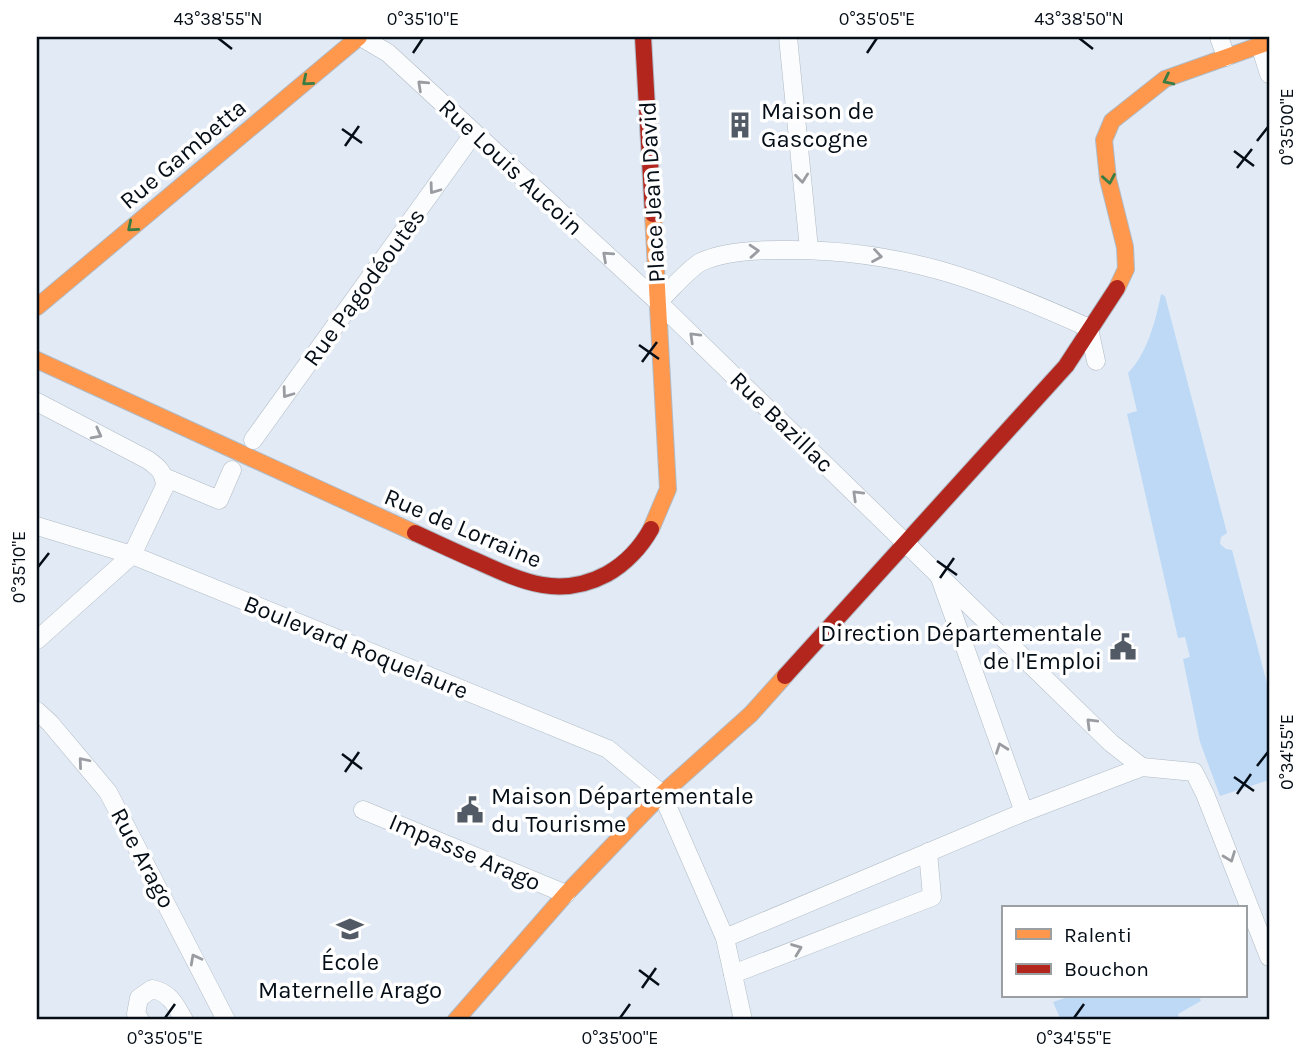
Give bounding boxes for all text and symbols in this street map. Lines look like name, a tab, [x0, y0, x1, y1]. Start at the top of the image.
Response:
text: 43°38'55"N	[173, 8, 263, 30]
text: 0°35'10"E	[387, 8, 459, 30]
text: 0°35'05"E	[839, 8, 915, 30]
text: 43°38'50"N	[1034, 8, 1124, 30]
one-way arrow	[1163, 71, 1175, 85]
one-way arrow	[302, 72, 314, 85]
one-way arrow	[417, 80, 430, 93]
text: 0°35'00"E	[1276, 88, 1298, 166]
street label: Rue Gambetta	[114, 93, 252, 215]
street label: Rue Louis Aucoin	[433, 93, 589, 241]
place label: Maison de Gascogne	[761, 97, 874, 153]
street label: Place Jean David	[633, 101, 671, 283]
building icon: Maison de Gascogne	[725, 110, 755, 140]
one-way arrow	[794, 173, 809, 184]
one-way arrow	[1101, 174, 1116, 185]
one-way arrow	[430, 181, 443, 194]
street label: Rue Pagodéoutès	[297, 202, 431, 372]
one-way arrow	[128, 219, 141, 231]
one-way arrow	[749, 244, 760, 259]
one-way arrow	[871, 248, 883, 263]
one-way arrow	[602, 252, 615, 264]
one-way arrow	[689, 332, 702, 345]
street label: Rue Bazillac	[724, 366, 840, 478]
one-way arrow	[283, 385, 295, 398]
one-way arrow	[90, 425, 102, 439]
street label: Rue de Lorraine	[380, 482, 546, 574]
one-way arrow	[852, 491, 865, 504]
text: 0°35'10"E	[8, 531, 30, 603]
street label: Boulevard Roquelaure	[240, 589, 472, 705]
place label: Direction Départementale de l'Emploi	[820, 619, 1102, 675]
public building icon: Direction Départementale de l'Emploi	[1108, 632, 1138, 662]
text: 0°34'55"E	[1276, 714, 1298, 790]
one-way arrow	[1086, 718, 1099, 731]
one-way arrow	[995, 742, 1009, 754]
one-way arrow	[79, 757, 91, 770]
place label: Maison Départementale du Tourisme	[491, 782, 754, 838]
public building icon: Maison Départementale du Tourisme	[455, 795, 485, 825]
street label: Rue Arago	[105, 803, 181, 913]
street label: Impasse Arago	[385, 807, 545, 897]
one-way arrow	[1222, 851, 1236, 863]
legend	[1002, 906, 1246, 998]
school or university icon: École Maternelle Arago	[335, 914, 365, 944]
text: Ralenti	[1064, 923, 1132, 947]
one-way arrow	[791, 944, 803, 958]
place label: École Maternelle Arago	[258, 947, 442, 1004]
one-way arrow	[190, 954, 204, 966]
text: Bouchon	[1064, 957, 1149, 981]
text: 0°35'05"E	[127, 1027, 203, 1049]
text: 0°35'00"E	[581, 1027, 659, 1049]
text: 0°34'55"E	[1036, 1027, 1112, 1049]

